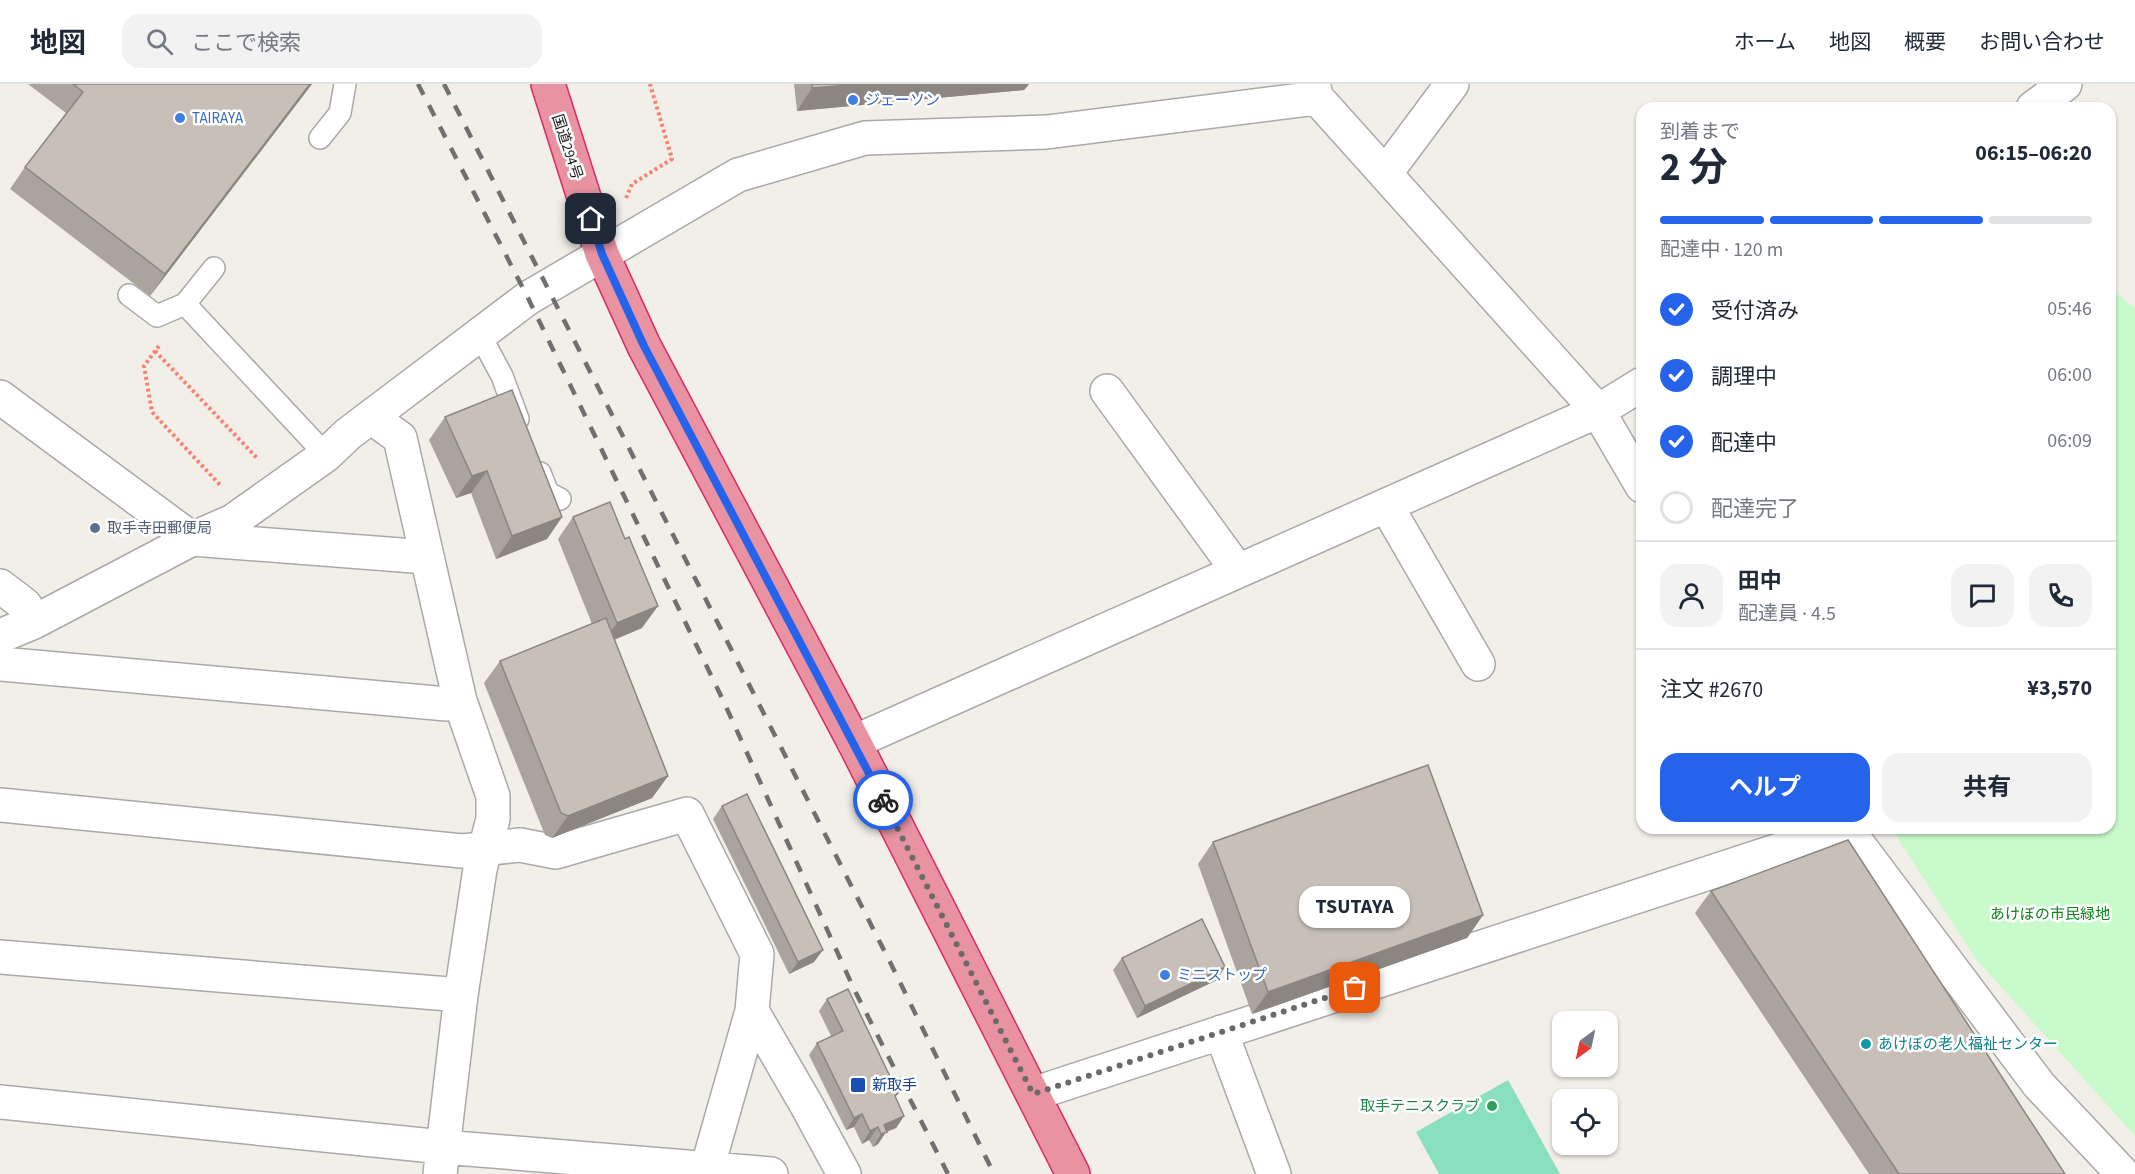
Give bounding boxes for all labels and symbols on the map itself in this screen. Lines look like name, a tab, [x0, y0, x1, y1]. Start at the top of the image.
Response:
place label: ジェーソン	[865, 90, 940, 111]
marker: ジェーソン	[846, 93, 860, 107]
place label: TAIRAYA	[192, 108, 244, 129]
marker: TAIRAYA	[173, 111, 187, 125]
street label: 国道294号	[547, 112, 587, 182]
pin	[565, 193, 616, 244]
place label: 取手寺田郵便局	[107, 518, 212, 539]
marker: 取手寺田郵便局	[88, 521, 102, 535]
courier	[853, 770, 913, 830]
callout: TSUTAYA	[1300, 886, 1410, 928]
park label: あけぼの市民緑地	[1990, 904, 2110, 925]
pin	[1329, 962, 1380, 1013]
place label: ミニストップ	[1177, 965, 1267, 986]
marker: ミニストップ	[1158, 968, 1172, 982]
north arrow	[1552, 1011, 1618, 1077]
place label: あけぼの老人福祉センター	[1878, 1034, 2058, 1055]
marker: あけぼの老人福祉センター	[1859, 1037, 1873, 1051]
place label: 新取手	[872, 1075, 917, 1096]
marker: 新取手	[849, 1076, 867, 1094]
place label: 取手テニスクラブ	[1360, 1096, 1480, 1117]
marker: 取手テニスクラブ	[1485, 1099, 1499, 1113]

